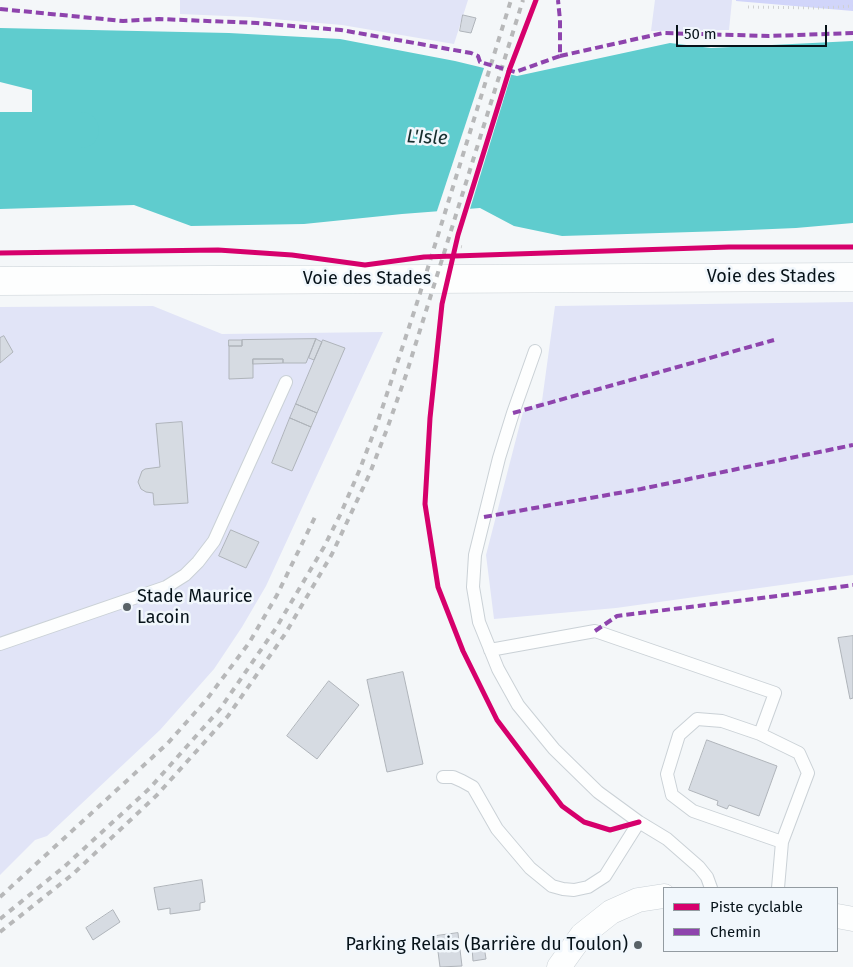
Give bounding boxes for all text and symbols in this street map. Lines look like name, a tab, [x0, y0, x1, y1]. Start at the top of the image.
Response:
scale bar	[678, 15, 829, 47]
text: 50 m	[684, 25, 717, 43]
water label: L'Isle	[406, 126, 448, 150]
street label: Voie des Stades	[707, 266, 835, 288]
street label: Voie des Stades	[303, 268, 431, 290]
place label: Stade Maurice Lacoin	[137, 586, 253, 628]
marker: Stade Maurice Lacoin	[121, 601, 133, 613]
legend	[663, 887, 838, 952]
text: Piste cyclable	[710, 898, 803, 916]
text: Chemin	[710, 923, 761, 941]
place label: Parking Relais (Barrière du Toulon)	[345, 934, 628, 956]
marker: Parking Relais (Barrière du Toulon)	[632, 939, 644, 951]

